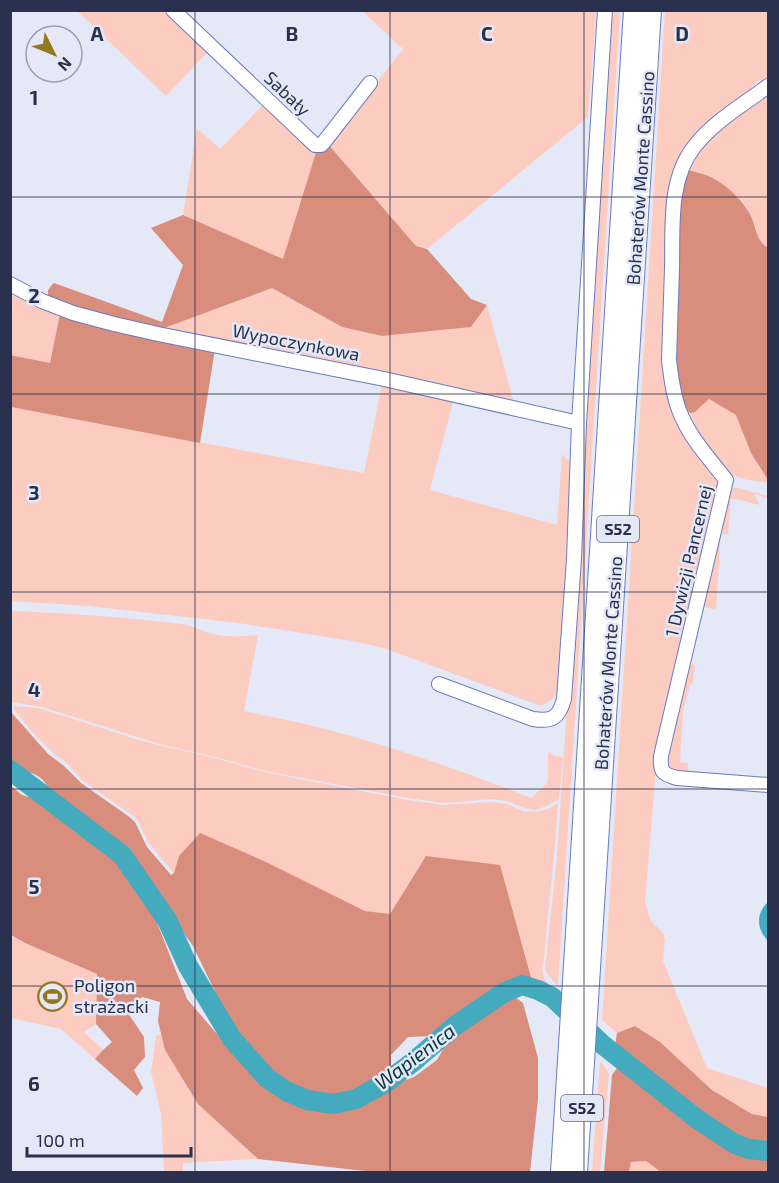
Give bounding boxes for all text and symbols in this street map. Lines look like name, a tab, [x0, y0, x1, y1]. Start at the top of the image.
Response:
text: A	[90, 21, 104, 45]
text: B	[286, 21, 298, 45]
text: C	[481, 21, 493, 45]
text: D	[675, 21, 689, 45]
north arrow	[24, 24, 84, 84]
text: N	[54, 54, 76, 75]
street label: Sabały	[260, 66, 316, 120]
street label: Bohaterów Monte Cassino	[622, 70, 658, 286]
text: 1	[30, 85, 38, 109]
text: 2	[28, 283, 40, 307]
street label: Wypoczynkowa	[231, 319, 362, 365]
text: 3	[28, 480, 40, 504]
street label: 1 Dywizji Pancernej	[660, 483, 716, 639]
road number: S52	[597, 516, 639, 542]
street label: Bohaterów Monte Cassino	[590, 555, 626, 771]
text: 4	[28, 677, 41, 701]
text: 5	[28, 874, 40, 898]
place label: Poligon strażacki	[74, 974, 149, 1017]
sports icon: Poligon strażacki	[37, 980, 69, 1012]
water label: Wapienica	[369, 1018, 459, 1094]
text: 6	[28, 1071, 40, 1095]
road number: S52	[561, 1095, 603, 1121]
scale bar	[27, 1120, 190, 1158]
text: 100 m	[36, 1129, 85, 1151]

